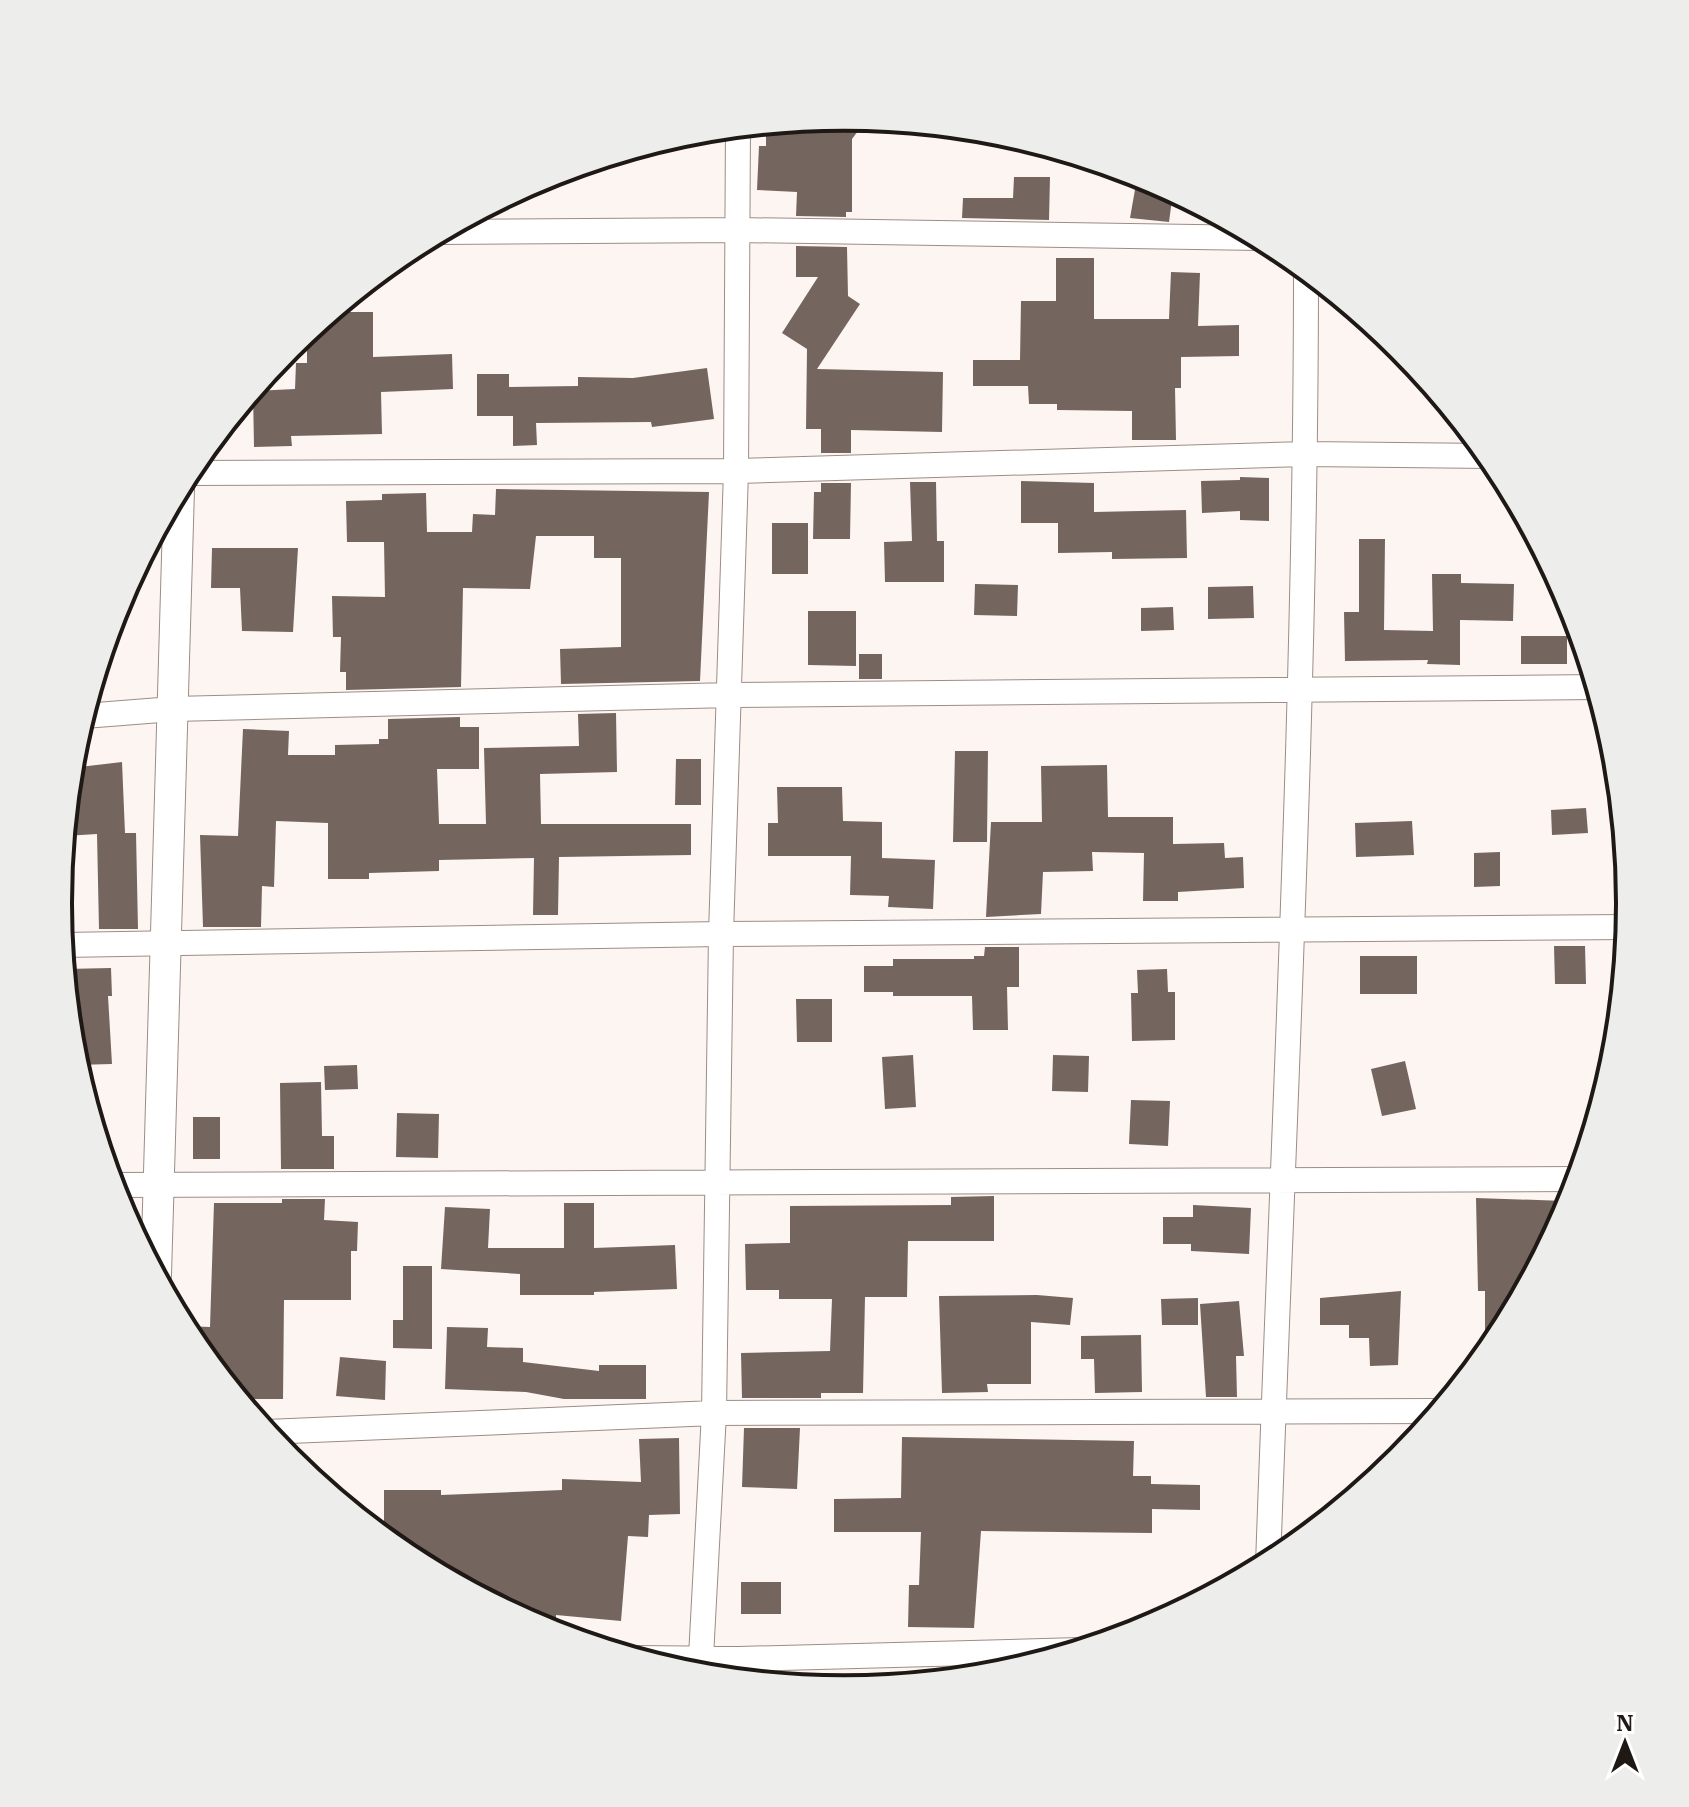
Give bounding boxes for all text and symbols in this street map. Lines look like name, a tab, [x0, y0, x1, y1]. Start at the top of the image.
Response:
north arrow	[1585, 1703, 1665, 1783]
text: N	[1616, 1708, 1634, 1737]

